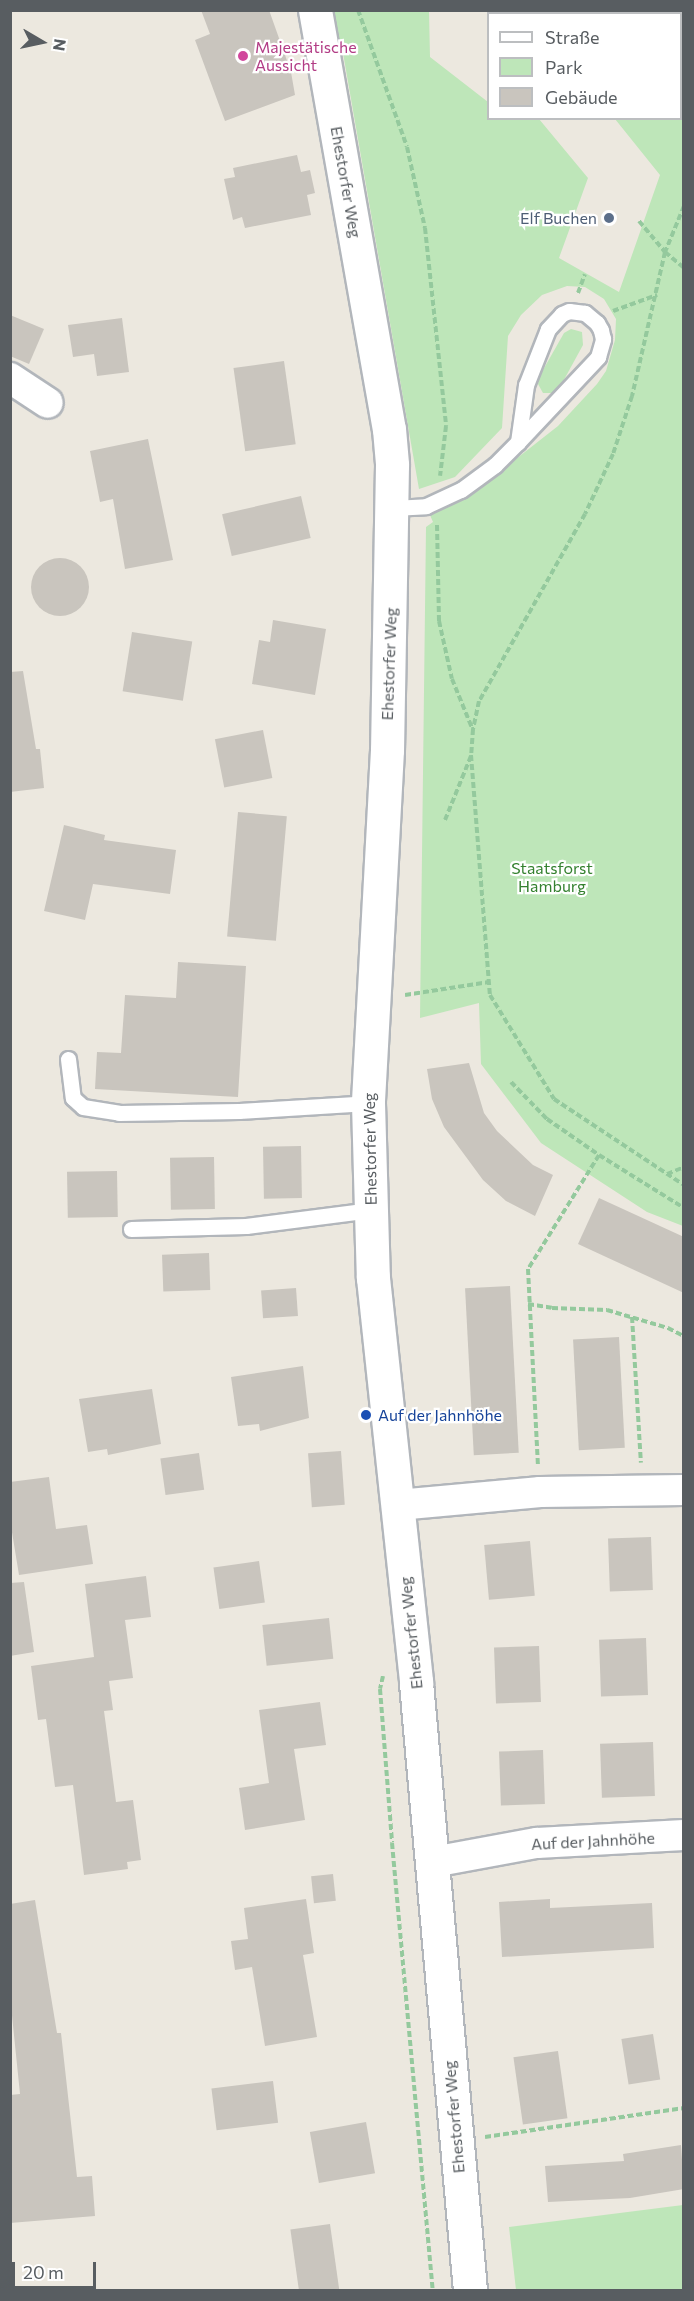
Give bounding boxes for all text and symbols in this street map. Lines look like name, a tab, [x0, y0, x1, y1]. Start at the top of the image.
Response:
north arrow	[12, 12, 72, 72]
legend	[487, 12, 682, 120]
text: Straße	[545, 26, 600, 48]
text: N	[50, 37, 71, 52]
place label: Majestätische Aussicht	[255, 37, 357, 75]
marker: Majestätische Aussicht	[236, 49, 250, 63]
text: Park	[545, 56, 583, 78]
text: Gebäude	[545, 86, 618, 108]
street label: Ehestorfer Weg	[327, 125, 365, 239]
place label: Elf Buchen	[520, 208, 597, 228]
marker: Elf Buchen	[602, 211, 616, 225]
street label: Ehestorfer Weg	[377, 607, 401, 721]
park label: Staatsforst Hamburg	[511, 858, 593, 896]
street label: Ehestorfer Weg	[359, 1092, 381, 1206]
place label: Auf der Jahnhöhe	[378, 1405, 502, 1425]
marker: Auf der Jahnhöhe	[359, 1408, 373, 1422]
street label: Ehestorfer Weg	[396, 1576, 426, 1690]
street label: Auf der Jahnhöhe	[531, 1828, 655, 1854]
street label: Ehestorfer Weg	[440, 2060, 468, 2174]
scale bar	[15, 2250, 99, 2288]
text: 20 m	[23, 2261, 64, 2283]

